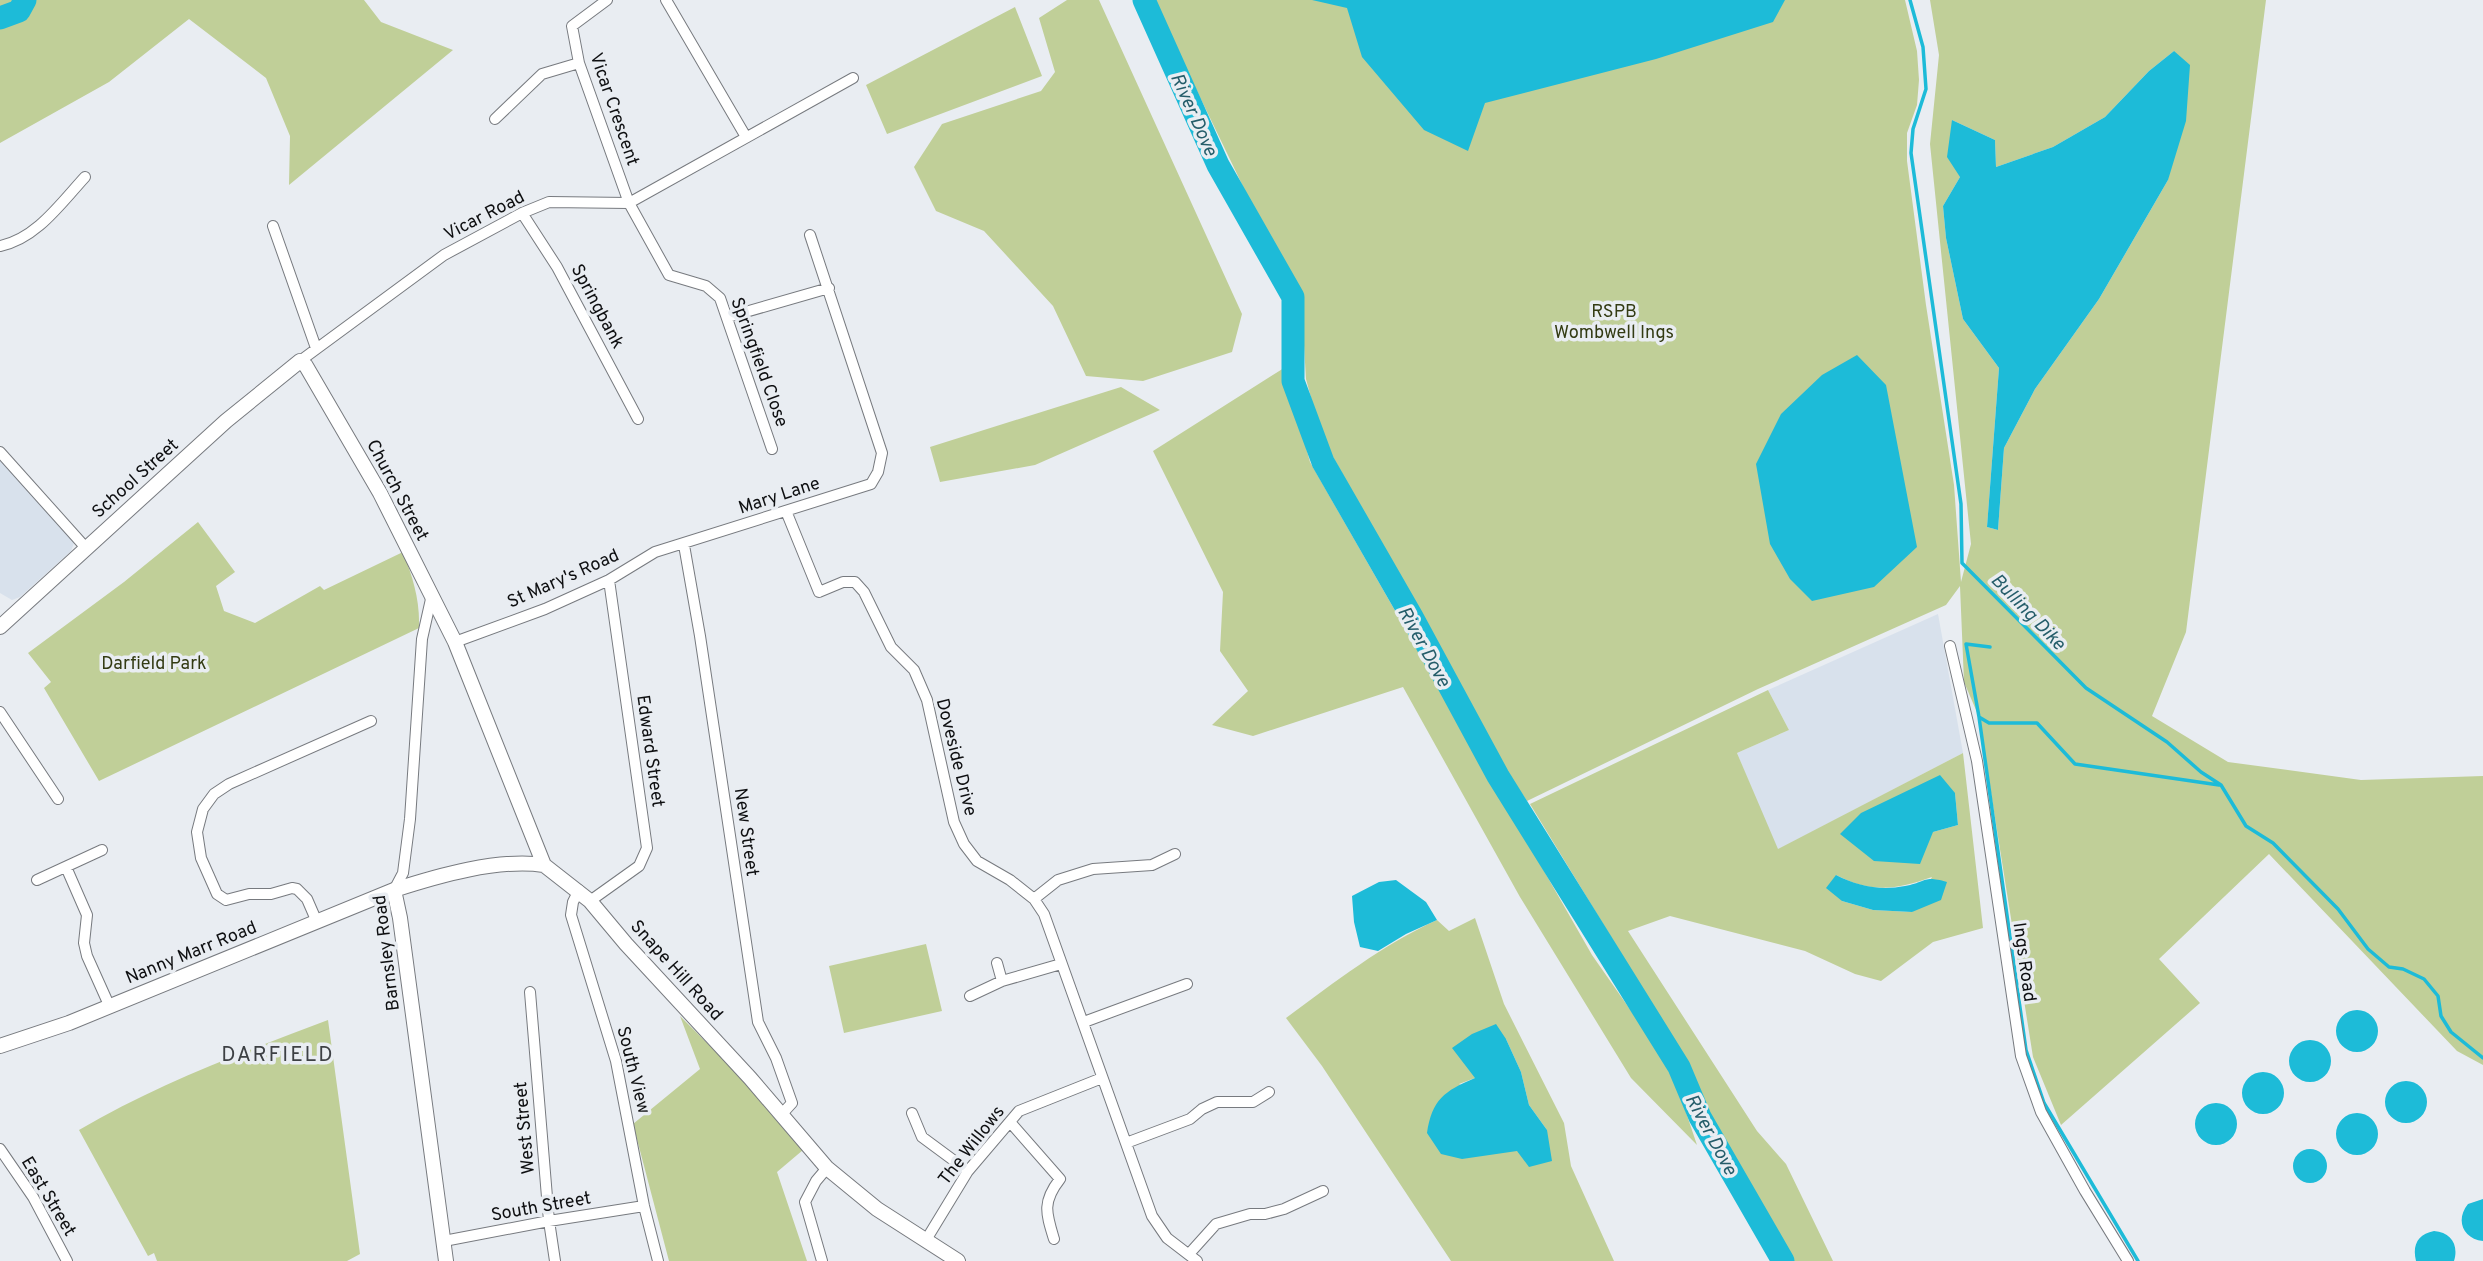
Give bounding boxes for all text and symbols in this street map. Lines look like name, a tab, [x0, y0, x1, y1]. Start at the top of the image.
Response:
street label: Vicar Crescent	[584, 50, 644, 169]
water label: River Dove	[1164, 70, 1222, 160]
street label: Vicar Road	[440, 186, 529, 246]
street label: Springbank	[565, 260, 629, 353]
street label: Springfield Close	[724, 295, 793, 431]
park label: RSPB Wombwell Ings	[1554, 301, 1674, 345]
street label: School Street	[88, 434, 184, 524]
street label: Church Street	[360, 436, 433, 545]
street label: Mary Lane	[736, 472, 823, 520]
street label: St Mary's Road	[504, 544, 623, 614]
water label: Bulling Dike	[1985, 569, 2070, 656]
water label: River Dove	[1391, 602, 1455, 692]
park label: Darfield Park	[101, 653, 207, 676]
street label: Edward Street	[630, 694, 669, 809]
street label: Doveside Drive	[930, 696, 981, 819]
street label: New Street	[728, 787, 763, 878]
street label: Barnsley Road	[369, 894, 406, 1012]
street label: Snape Hill Road	[625, 916, 727, 1026]
street label: Nanny Marr Road	[123, 917, 261, 990]
street label: Ings Road	[2007, 921, 2040, 1003]
street label: South View	[611, 1024, 655, 1117]
district label: DARFIELD	[221, 1042, 335, 1069]
street label: West Street	[510, 1080, 541, 1175]
water label: River Dove	[1679, 1090, 1742, 1180]
street label: The Willows	[934, 1102, 1010, 1190]
street label: East Street	[15, 1153, 80, 1241]
street label: South Street	[490, 1187, 593, 1228]

